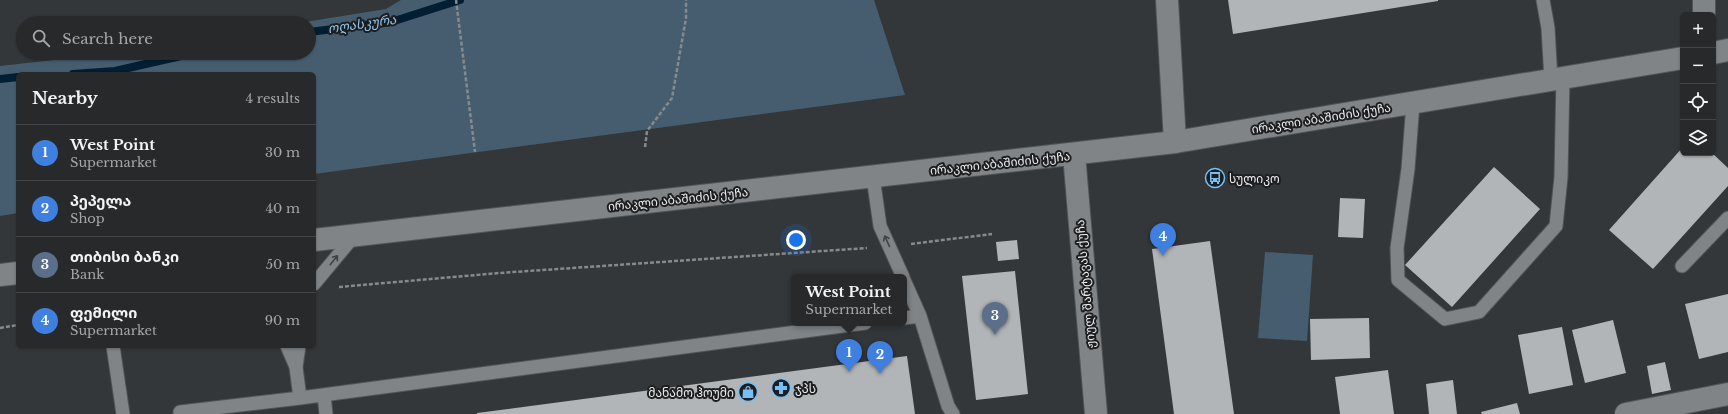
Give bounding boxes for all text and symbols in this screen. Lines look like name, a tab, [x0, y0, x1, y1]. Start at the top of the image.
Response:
water label: ოღასკურა	[327, 11, 398, 37]
map controls	[1680, 12, 1716, 156]
button: +	[1680, 12, 1716, 48]
search box	[16, 16, 316, 60]
icon: search	[30, 27, 52, 49]
text: Search here	[62, 29, 153, 48]
button: −	[1680, 48, 1716, 84]
button: locate	[1680, 84, 1716, 120]
text: Nearby	[32, 88, 98, 109]
text: 4 results	[246, 90, 300, 107]
street label: ირაკლი აბაშიძის ქუჩა	[1250, 100, 1392, 137]
button: layers	[1680, 120, 1716, 156]
text: West Point	[70, 135, 155, 154]
text: 1	[42, 144, 48, 161]
text: 30 m	[265, 144, 300, 161]
street label: ირაკლი აბაშიძის ქუჩა	[929, 148, 1071, 179]
text: Supermarket	[70, 154, 157, 171]
bus stop icon: სულიკო	[1204, 167, 1226, 189]
place label: სულიკო	[1229, 171, 1280, 187]
street label: ირაკლი აბაშიძის ქუჩა	[607, 184, 749, 215]
text: პეპელა	[70, 191, 131, 210]
text: 2	[41, 200, 49, 217]
text: 40 m	[265, 200, 300, 217]
text: Shop	[70, 210, 105, 227]
street label: ჟიულ შარტავას ქუჩა	[1072, 219, 1099, 349]
pin: 4	[1150, 223, 1176, 256]
your location	[786, 230, 806, 250]
one-way arrow	[883, 236, 890, 248]
text: თიბისი ბანკი	[70, 247, 179, 266]
one-way arrow	[329, 254, 338, 265]
text: 3	[41, 256, 49, 273]
text: 50 m	[266, 256, 300, 273]
text: Bank	[70, 266, 104, 283]
popup	[791, 274, 907, 326]
text: West Point	[806, 282, 891, 301]
text: Supermarket	[806, 301, 892, 318]
pin: 3	[982, 302, 1008, 335]
text: ფემილი	[70, 303, 137, 322]
text: 4	[41, 312, 49, 329]
text: 90 m	[265, 312, 300, 329]
text: Supermarket	[70, 322, 157, 339]
pin: 1	[836, 339, 862, 372]
pin: 2	[867, 341, 893, 374]
pharmacy icon: ჯპს	[770, 377, 792, 399]
shop icon: მანამო ჰოუმი	[737, 381, 759, 403]
place label: ჯპს	[795, 381, 816, 396]
place label: მანამო ჰოუმი	[648, 385, 734, 400]

